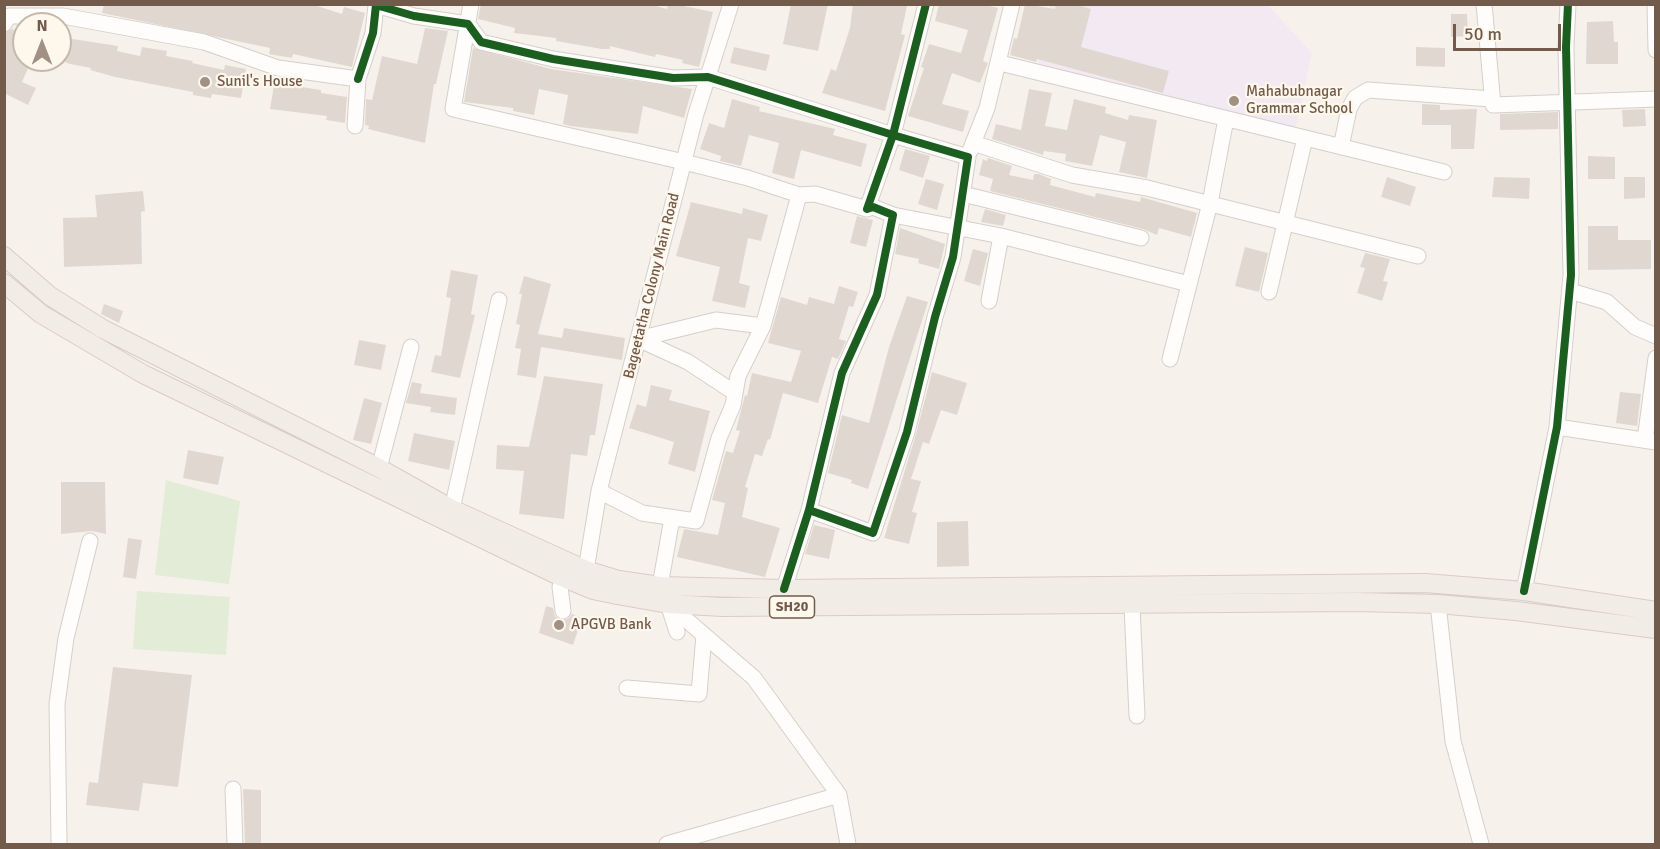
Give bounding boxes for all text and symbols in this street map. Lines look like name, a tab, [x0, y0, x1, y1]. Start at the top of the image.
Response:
north arrow	[12, 12, 72, 72]
scale bar	[1456, 12, 1564, 50]
text: N	[36, 16, 48, 36]
text: 50 m	[1464, 23, 1502, 45]
place label: Sunil's House	[217, 73, 303, 91]
marker: Sunil's House	[198, 75, 212, 89]
place label: Mahabubnagar Grammar School	[1246, 83, 1353, 118]
marker: Mahabubnagar Grammar School	[1227, 94, 1241, 108]
street label: Bageetatha Colony Main Road	[620, 191, 684, 381]
road number: SH20	[770, 596, 814, 618]
place label: APGVB Bank	[571, 616, 652, 634]
marker: APGVB Bank	[552, 618, 566, 632]

